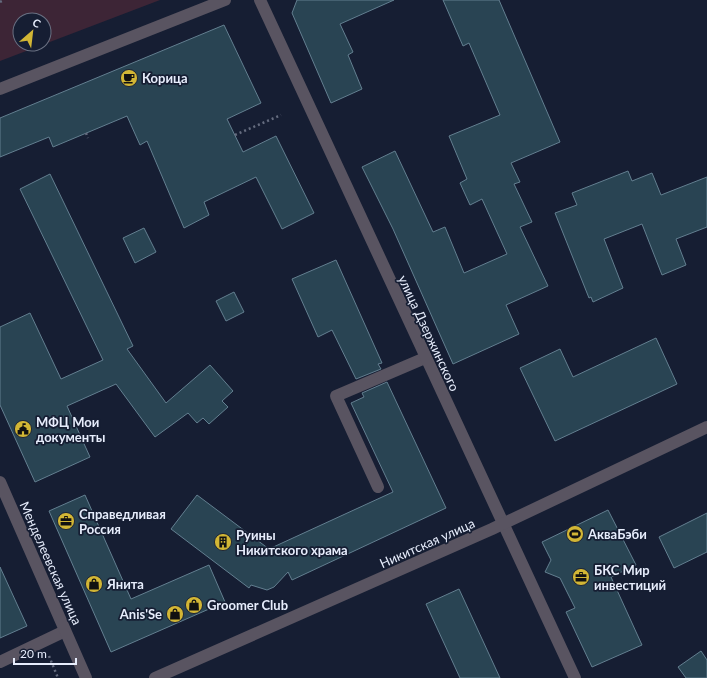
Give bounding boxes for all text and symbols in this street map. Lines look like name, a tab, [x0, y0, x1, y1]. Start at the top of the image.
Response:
north arrow	[12, 12, 52, 52]
text: С	[31, 15, 44, 31]
cafe icon: Корица	[119, 68, 139, 88]
place label: Корица	[142, 70, 188, 86]
street label: улица Дзержинского	[395, 272, 463, 394]
place label: МФЦ Мои документы	[36, 414, 105, 445]
public building icon: МФЦ Мои документы	[13, 419, 33, 439]
street label: Менделеевская улица	[17, 499, 85, 627]
place label: Справедливая Россия	[79, 506, 166, 537]
office icon: Справедливая Россия	[56, 511, 76, 531]
street label: Никитская улица	[377, 515, 477, 571]
sports icon: АкваБэби	[565, 524, 585, 544]
place label: АкваБэби	[587, 526, 647, 542]
place label: Руины Никитского храма	[236, 527, 348, 558]
building icon: Руины Никитского храма	[213, 532, 233, 552]
place label: БКС Мир инвестиций	[594, 562, 666, 593]
office icon: БКС Мир инвестиций	[571, 567, 591, 587]
shop icon: Янита	[84, 574, 104, 594]
place label: Янита	[106, 576, 144, 592]
shop icon: Groomer Club	[184, 595, 204, 615]
place label: Groomer Club	[207, 597, 288, 613]
shop icon: Anis'Se	[165, 604, 185, 624]
place label: Anis'Se	[119, 606, 162, 622]
scale bar	[14, 640, 76, 666]
text: 20 m	[20, 646, 47, 661]

